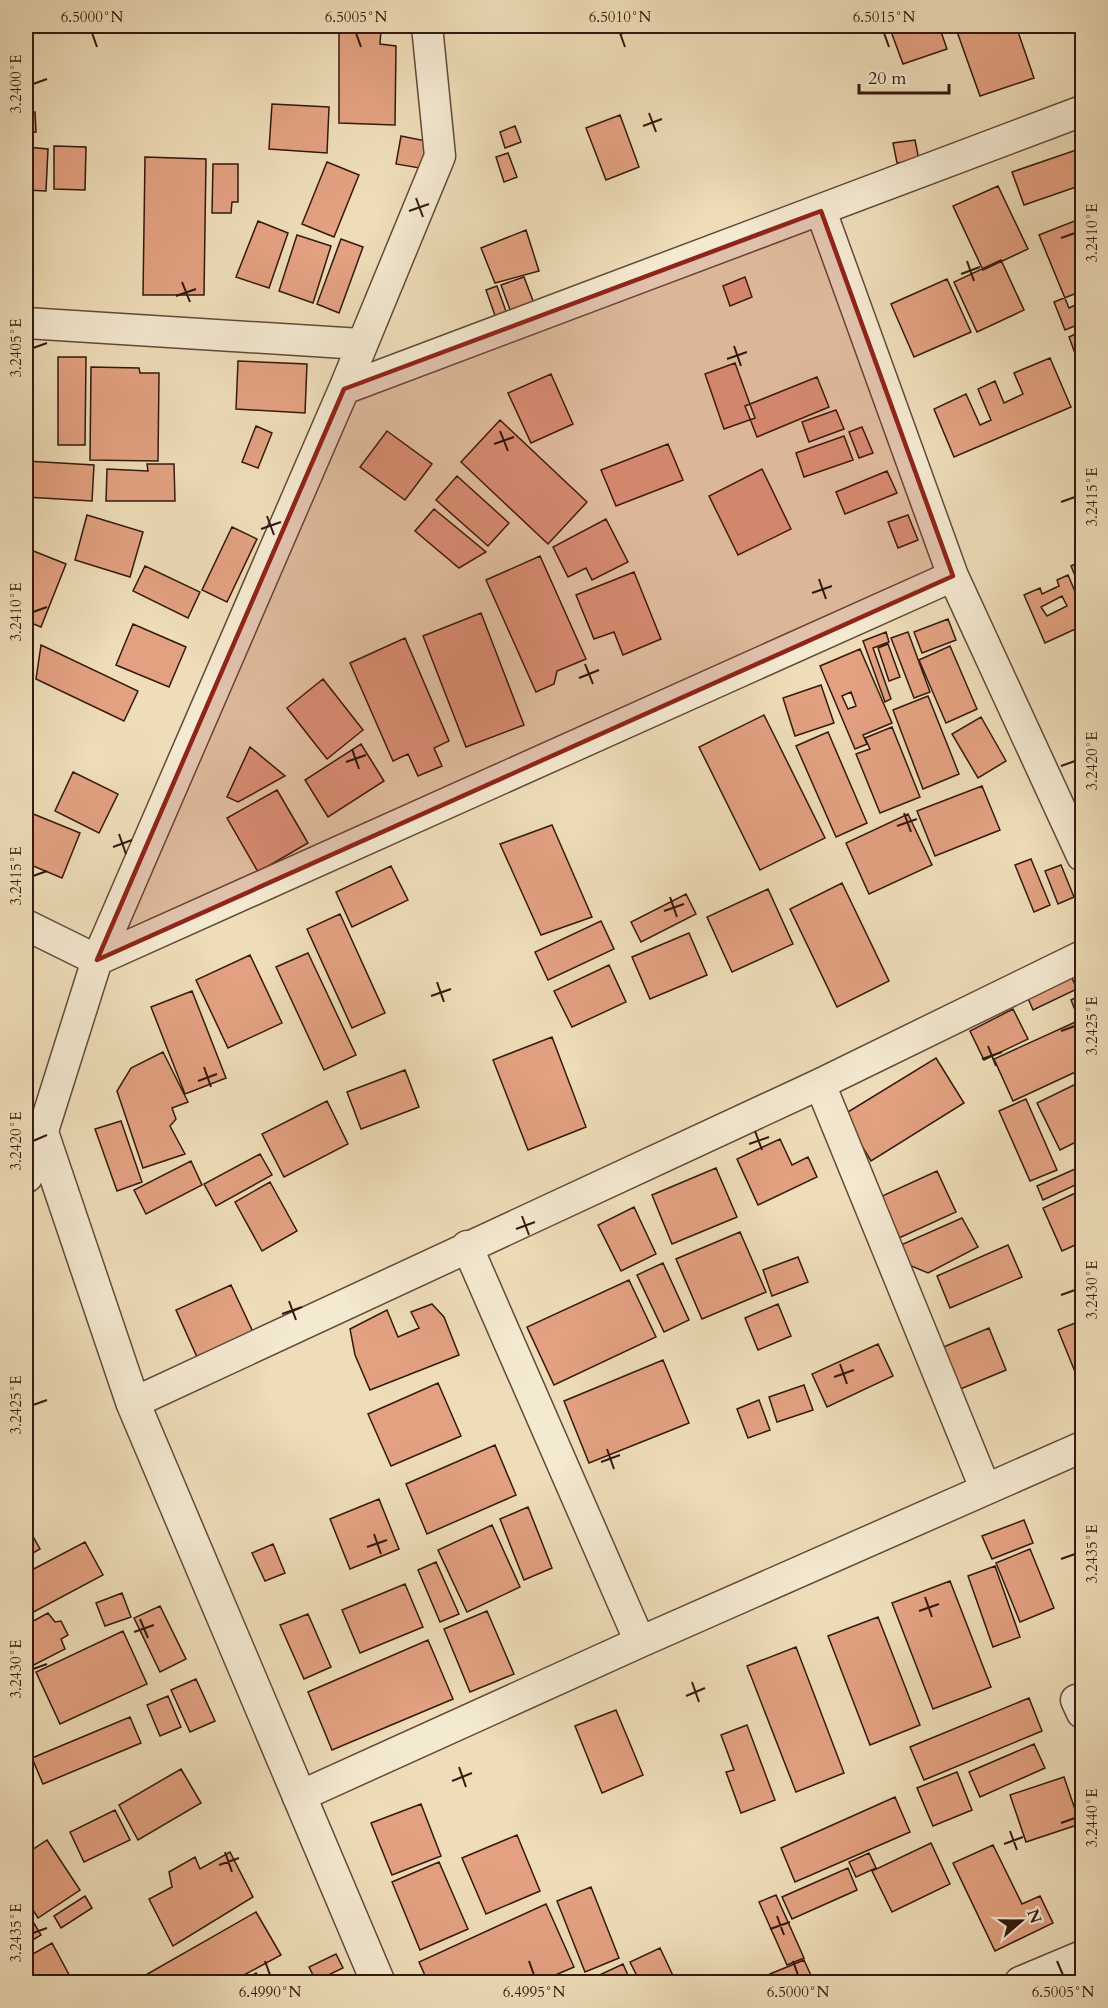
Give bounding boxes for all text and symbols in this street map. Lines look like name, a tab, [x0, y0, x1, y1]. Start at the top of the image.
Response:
text: 6.5000°N	[61, 7, 124, 27]
text: 6.5005°N	[325, 7, 388, 27]
text: 6.5010°N	[589, 7, 652, 27]
text: 6.5015°N	[853, 7, 916, 27]
text: 3.2400°E	[6, 54, 26, 114]
scale bar	[859, 57, 949, 95]
text: 20 m	[868, 66, 907, 91]
text: 3.2410°E	[1082, 203, 1102, 263]
text: 3.2405°E	[6, 318, 26, 378]
text: 3.2415°E	[1082, 467, 1102, 527]
text: 3.2410°E	[6, 582, 26, 642]
text: 3.2420°E	[1082, 731, 1102, 791]
text: 3.2415°E	[6, 846, 26, 906]
text: 3.2425°E	[1082, 996, 1102, 1056]
text: 3.2420°E	[6, 1111, 26, 1171]
text: 3.2430°E	[1082, 1260, 1102, 1320]
text: 3.2425°E	[6, 1375, 26, 1435]
text: 3.2435°E	[1082, 1524, 1102, 1584]
text: 3.2430°E	[6, 1639, 26, 1699]
text: 3.2440°E	[1082, 1788, 1102, 1848]
north arrow	[991, 1891, 1051, 1951]
text: 3.2435°E	[6, 1903, 26, 1963]
text: N	[1021, 1906, 1047, 1927]
text: 6.4990°N	[239, 1982, 302, 2002]
text: 6.4995°N	[503, 1982, 566, 2002]
text: 6.5000°N	[767, 1982, 830, 2002]
text: 6.5005°N	[1032, 1982, 1095, 2002]

